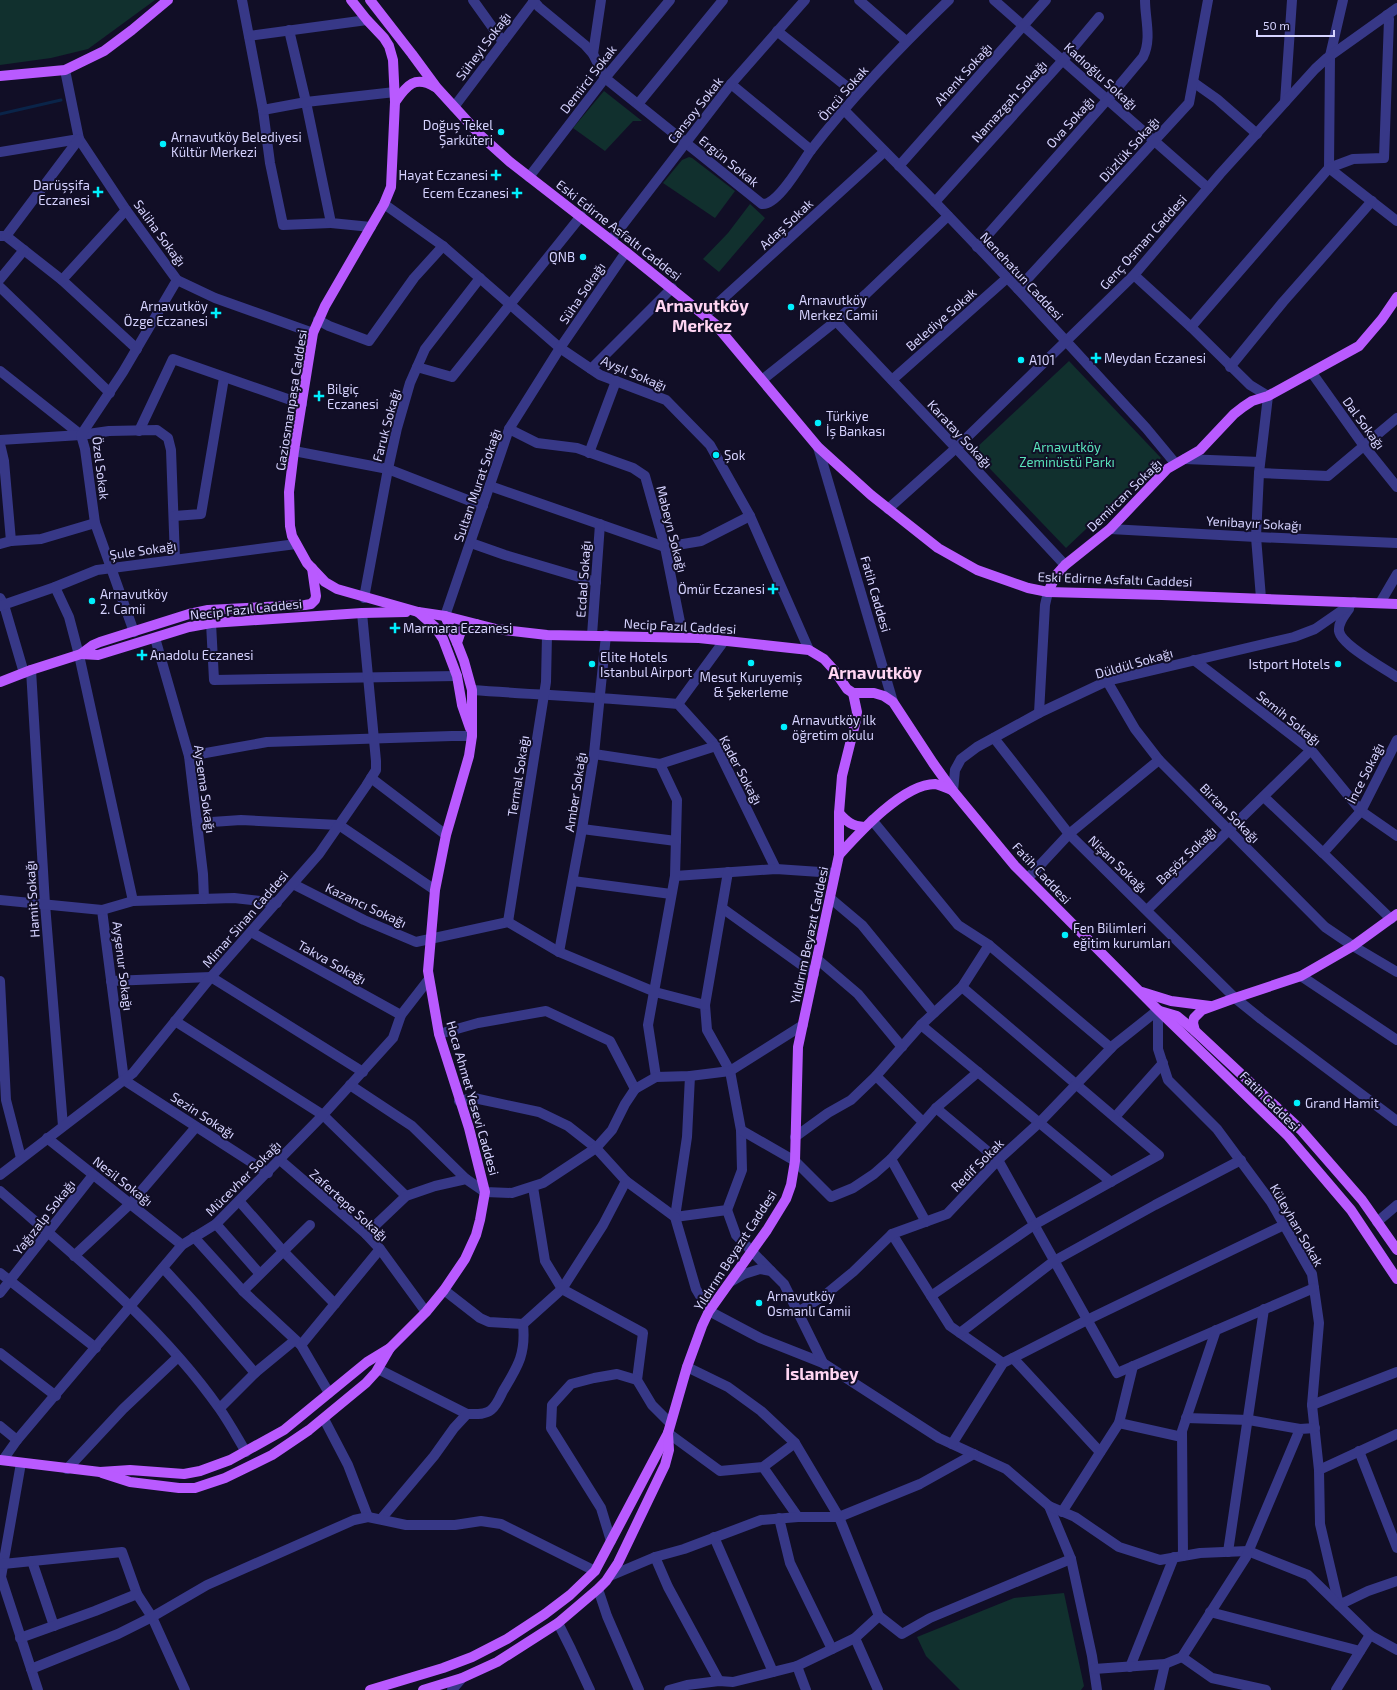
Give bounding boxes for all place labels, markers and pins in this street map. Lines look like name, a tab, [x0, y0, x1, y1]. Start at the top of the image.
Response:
place label: Doğuş Tekel Şarküteri	[423, 117, 493, 149]
marker: Doğuş Tekel Şarküteri	[496, 127, 506, 137]
place label: Arnavutköy Belediyesi Kültür Merkezi	[171, 129, 302, 160]
marker: Arnavutköy Belediyesi Kültür Merkezi	[158, 139, 168, 149]
place label: Hayat Eczanesi	[399, 167, 488, 183]
marker: Hayat Eczanesi	[491, 170, 501, 180]
place label: Darüşşifa Eczanesi	[33, 177, 90, 208]
place label: Ecem Eczanesi	[422, 185, 509, 201]
marker: Darüşşifa Eczanesi	[93, 187, 103, 197]
marker: Ecem Eczanesi	[512, 188, 522, 198]
place label: QNB	[549, 249, 575, 265]
marker: QNB	[578, 252, 588, 262]
place label: Arnavutköy Merkez Camii	[799, 292, 878, 323]
place label: Arnavutköy Özge Eczanesi	[124, 298, 208, 329]
marker: Arnavutköy Merkez Camii	[786, 302, 796, 312]
marker: Arnavutköy Özge Eczanesi	[211, 308, 221, 318]
place label: Meydan Eczanesi	[1104, 350, 1206, 366]
place label: A101	[1029, 352, 1055, 368]
marker: Meydan Eczanesi	[1091, 353, 1101, 363]
marker: A101	[1016, 355, 1026, 365]
place label: Bilgiç Eczanesi	[327, 381, 379, 412]
marker: Bilgiç Eczanesi	[314, 391, 324, 401]
place label: Türkiye İş Bankası	[826, 408, 885, 440]
marker: Türkiye İş Bankası	[813, 418, 823, 428]
place label: Şok	[724, 447, 746, 464]
marker: Şok	[711, 450, 721, 460]
place label: Ömür Eczanesi	[678, 581, 765, 597]
marker: Ömür Eczanesi	[768, 584, 778, 594]
place label: Arnavutköy 2. Camii	[100, 586, 168, 617]
marker: Arnavutköy 2. Camii	[87, 596, 97, 606]
place label: Marmara Eczanesi	[403, 620, 512, 636]
marker: Marmara Eczanesi	[390, 623, 400, 633]
place label: Anadolu Eczanesi	[150, 647, 254, 663]
place label: Elite Hotels Istanbul Airport	[600, 649, 692, 680]
marker: Anadolu Eczanesi	[137, 650, 147, 660]
place label: Istport Hotels	[1249, 656, 1330, 672]
marker: Mesut Kuruyemiş & Şekerleme	[746, 658, 756, 668]
marker: Elite Hotels Istanbul Airport	[587, 659, 597, 669]
marker: Istport Hotels	[1333, 659, 1343, 669]
place label: Mesut Kuruyemiş & Şekerleme	[700, 669, 802, 701]
place label: Arnavutköy ilk öğretim okulu	[792, 712, 877, 743]
marker: Arnavutköy ilk öğretim okulu	[779, 722, 789, 732]
place label: Fen Bilimleri eğitim kurumları	[1073, 920, 1170, 951]
marker: Fen Bilimleri eğitim kurumları	[1060, 930, 1070, 940]
place label: Grand Hamit	[1305, 1095, 1379, 1111]
marker: Grand Hamit	[1292, 1098, 1302, 1108]
place label: Arnavutköy Osmanlı Camii	[767, 1288, 851, 1319]
marker: Arnavutköy Osmanlı Camii	[754, 1298, 764, 1308]

